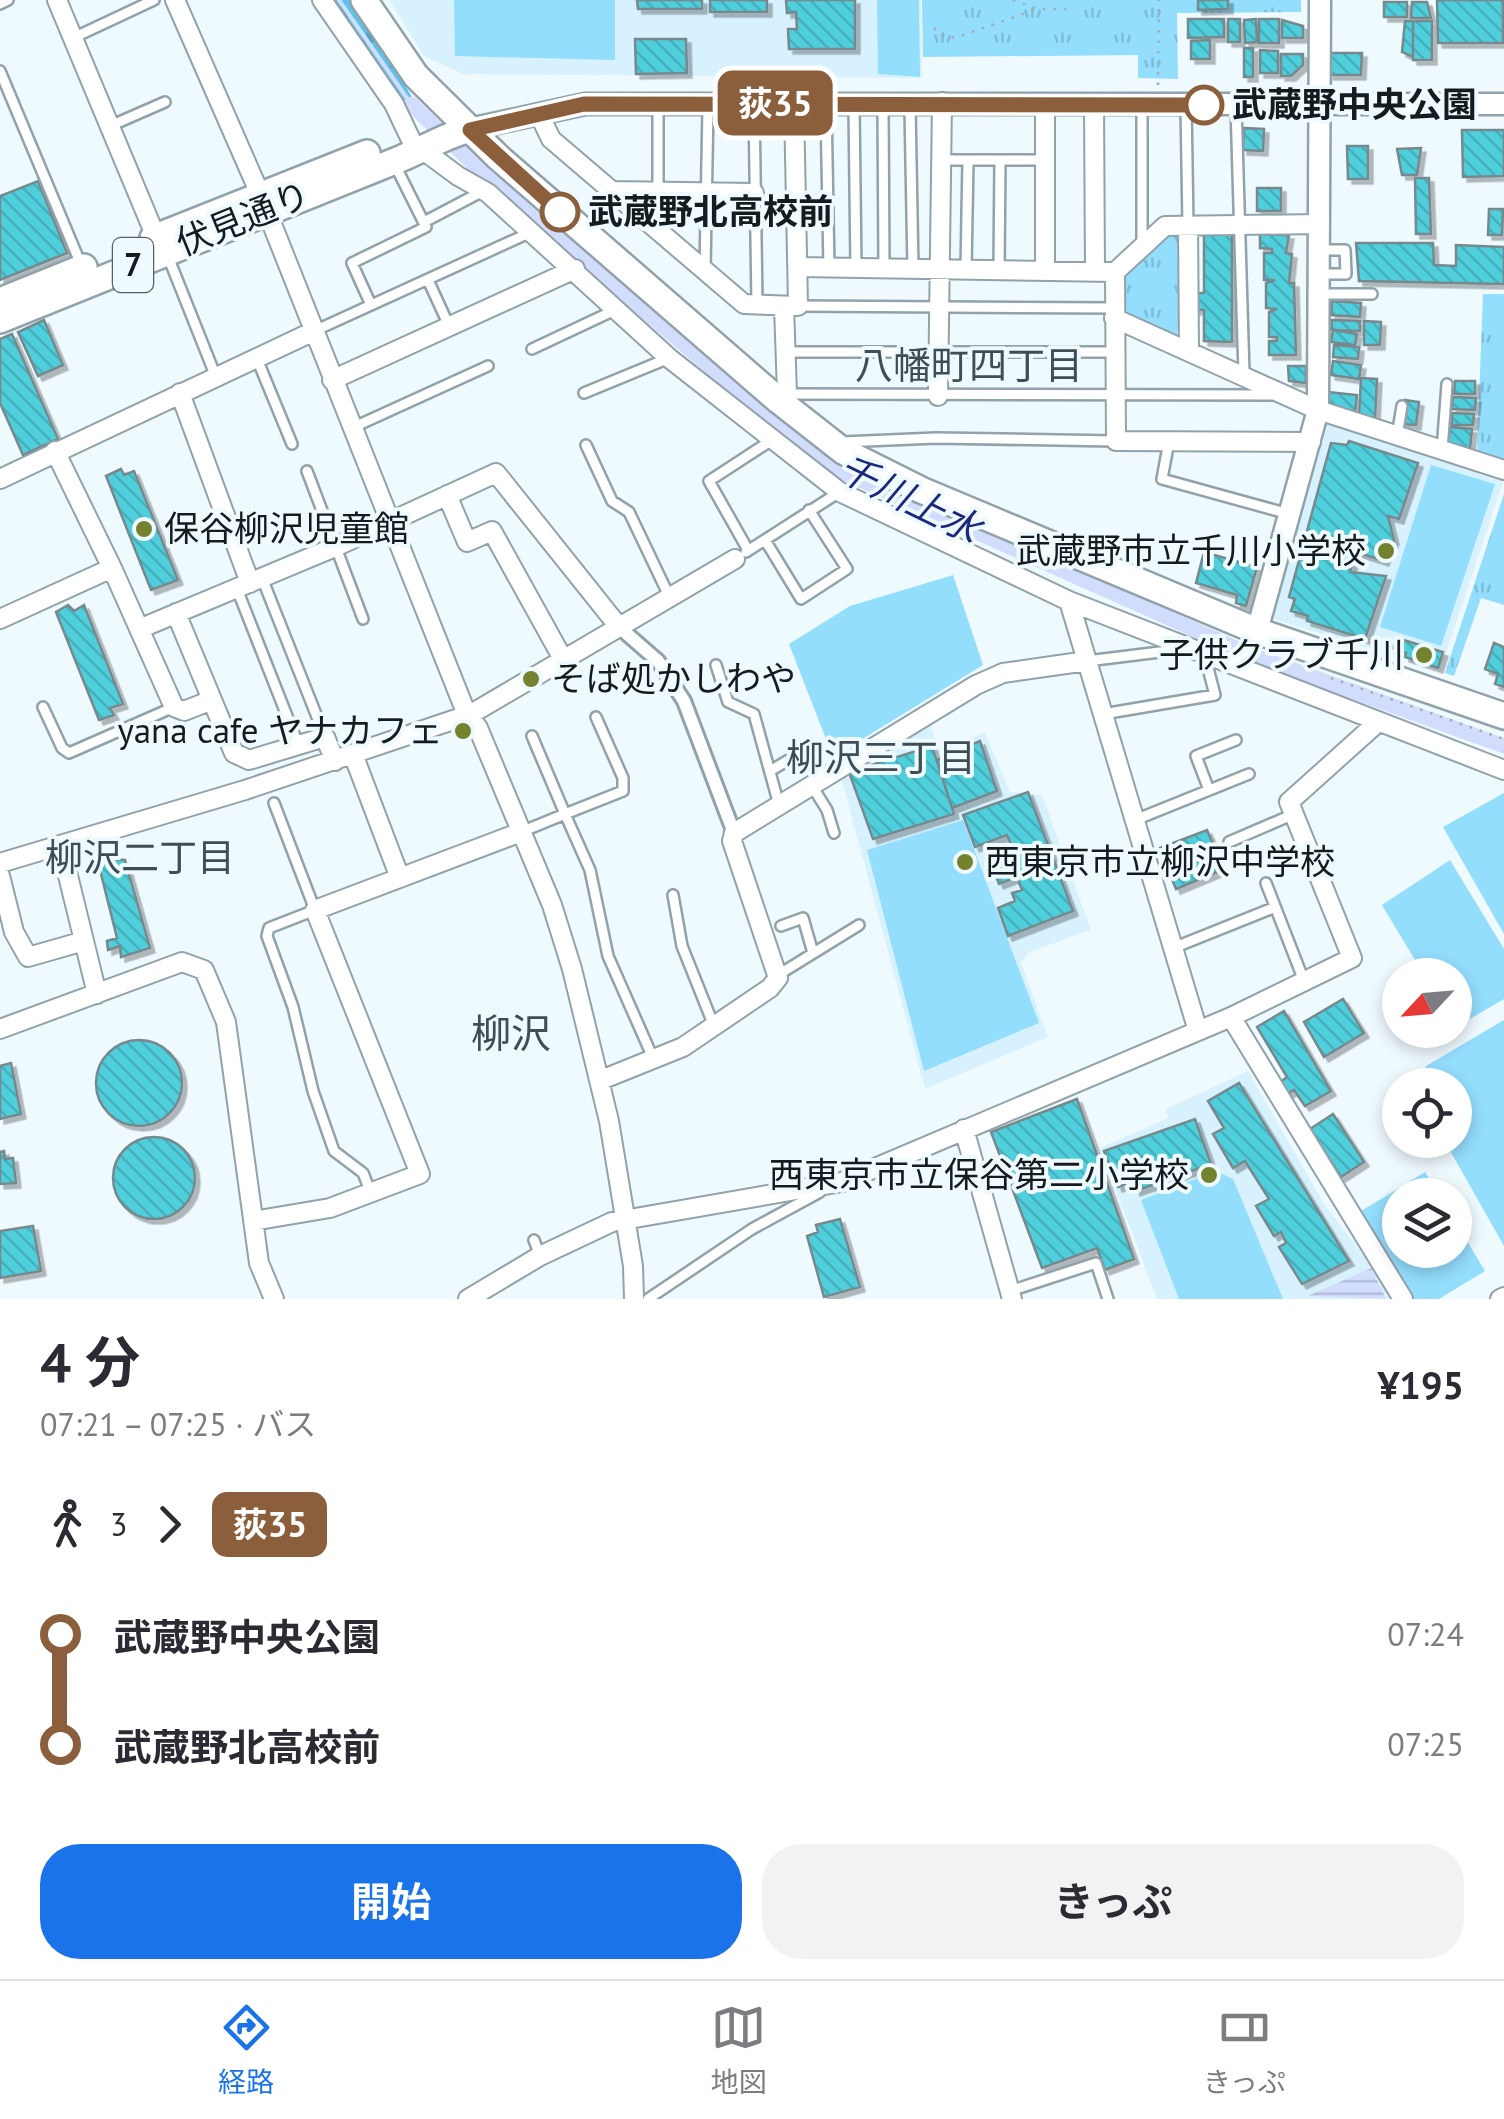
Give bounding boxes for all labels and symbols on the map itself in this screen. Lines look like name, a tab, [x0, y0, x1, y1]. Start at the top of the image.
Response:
line badge: 荻35	[718, 70, 832, 136]
place label: 武蔵野中央公園	[1232, 81, 1477, 127]
marker: 武蔵野中央公園	[1185, 86, 1223, 124]
street label: 伏見通り	[169, 171, 316, 266]
place label: 武蔵野北高校前	[588, 188, 833, 234]
marker: 武蔵野北高校前	[541, 193, 579, 231]
road number: 7	[113, 238, 153, 292]
district label: 八幡町四丁目	[855, 340, 1083, 389]
water label: 千川上水	[831, 442, 992, 555]
place label: 保谷柳沢児童館	[164, 505, 409, 551]
marker: 保谷柳沢児童館	[133, 518, 155, 540]
place label: 武蔵野市立千川小学校	[1016, 527, 1366, 573]
marker: 武蔵野市立千川小学校	[1375, 540, 1397, 562]
place label: 子供クラブ千川	[1159, 631, 1404, 677]
marker: 子供クラブ千川	[1413, 644, 1435, 666]
place label: そば処かしわや	[551, 655, 796, 701]
marker: そば処かしわや	[520, 668, 542, 690]
place label: yana cafe ヤナカフェ	[117, 707, 443, 753]
marker: yana cafe ヤナカフェ	[452, 720, 474, 742]
district label: 柳沢三丁目	[786, 732, 976, 781]
district label: 柳沢二丁目	[45, 832, 235, 881]
place label: 西東京市立柳沢中学校	[985, 838, 1335, 884]
marker: 西東京市立柳沢中学校	[954, 851, 976, 873]
north arrow	[1382, 958, 1472, 1048]
district label: 柳沢	[471, 1007, 551, 1059]
place label: 西東京市立保谷第二小学校	[769, 1151, 1189, 1197]
marker: 西東京市立保谷第二小学校	[1198, 1164, 1220, 1186]

